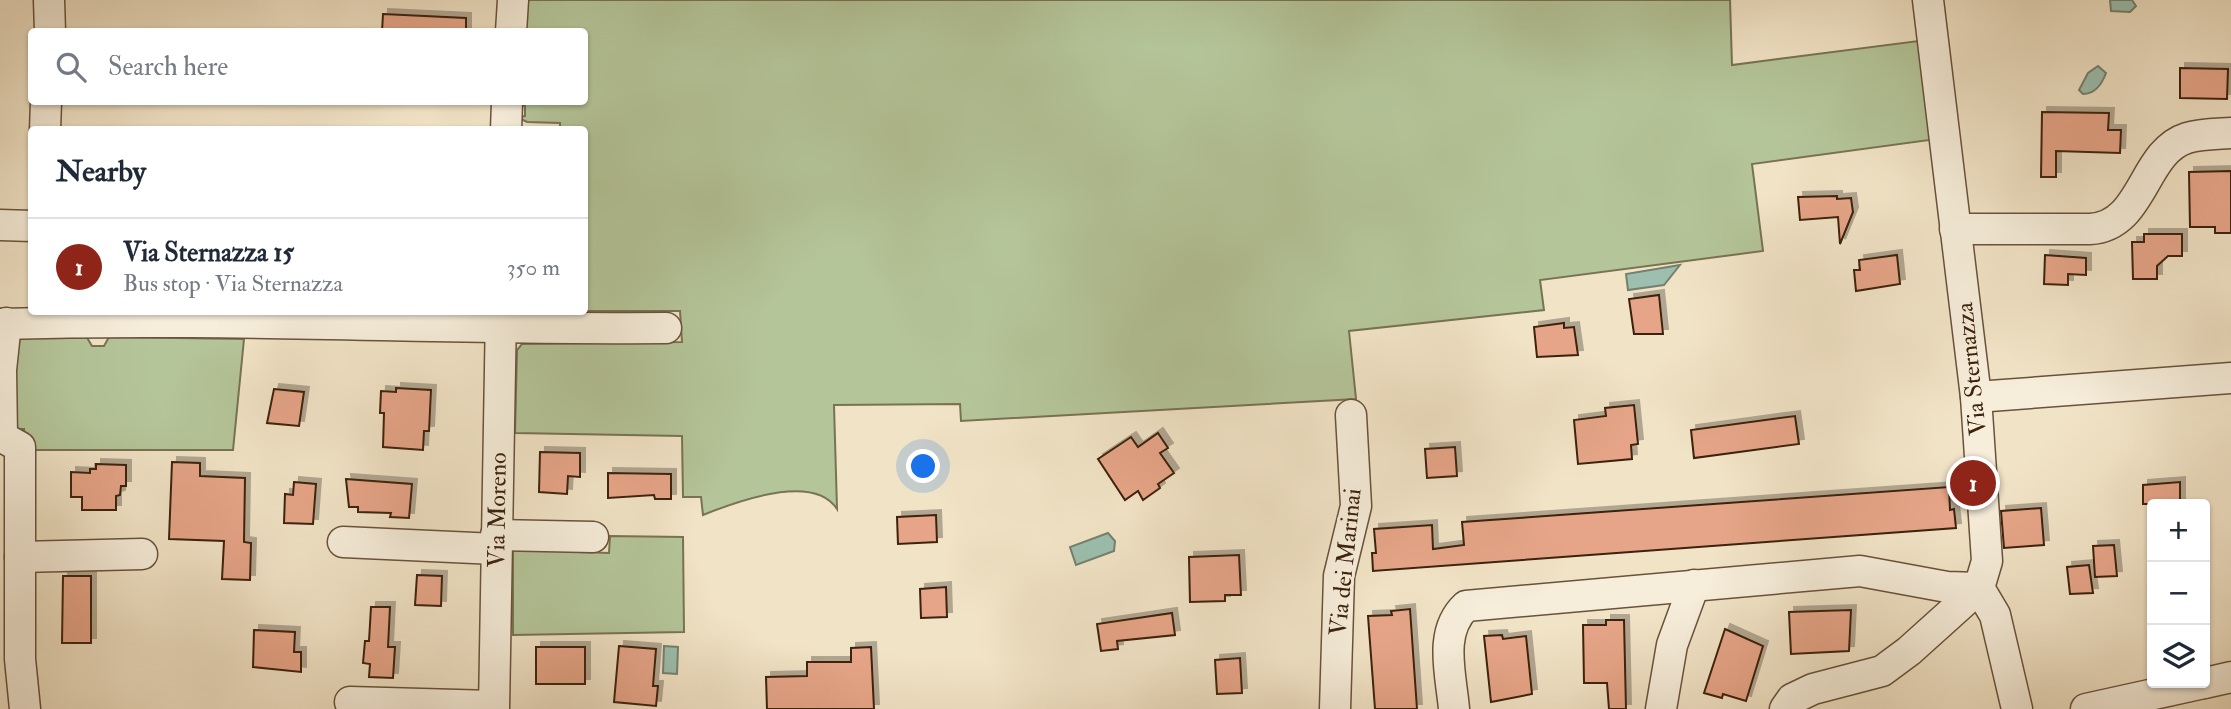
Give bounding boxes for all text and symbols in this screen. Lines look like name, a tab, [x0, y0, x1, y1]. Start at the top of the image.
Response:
search box	[28, 28, 588, 105]
icon: search	[52, 48, 90, 86]
text: Search here	[108, 51, 228, 83]
text: Nearby	[56, 153, 146, 190]
text: Via Sternazza 15	[123, 237, 294, 269]
text: 1	[75, 253, 83, 282]
text: 350 m	[507, 253, 560, 282]
text: Bus stop · Via Sternazza	[123, 269, 343, 298]
street label: Via Sternazza	[1949, 300, 1994, 437]
your location	[906, 449, 940, 483]
street label: Via Moreno	[481, 452, 514, 568]
pin: 1	[1950, 457, 1996, 509]
street label: Via dei Marinai	[1322, 487, 1369, 637]
map controls	[2147, 499, 2210, 688]
button: +	[2147, 499, 2210, 562]
button: −	[2147, 562, 2210, 625]
button: layers	[2147, 625, 2210, 688]

